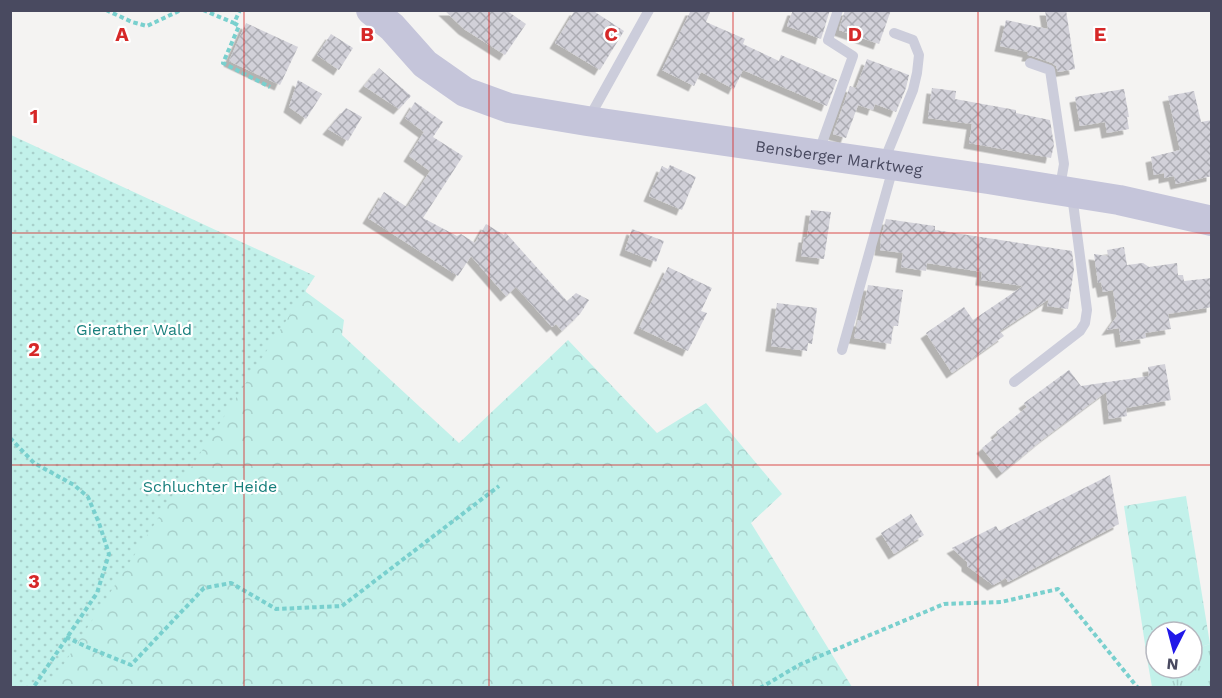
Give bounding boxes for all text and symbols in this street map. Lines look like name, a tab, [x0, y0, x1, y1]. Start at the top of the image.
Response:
text: A	[115, 22, 129, 46]
text: B	[360, 22, 374, 46]
text: C	[604, 22, 618, 46]
text: D	[848, 22, 862, 46]
text: E	[1094, 22, 1106, 46]
text: 1	[30, 104, 38, 128]
street label: Bensberger Marktweg	[754, 136, 924, 179]
park label: Gierather Wald	[76, 320, 192, 339]
text: 2	[28, 337, 40, 361]
park label: Schluchter Heide	[143, 477, 277, 496]
text: 3	[28, 569, 40, 593]
north arrow	[1144, 620, 1204, 680]
text: N	[1166, 654, 1179, 674]

